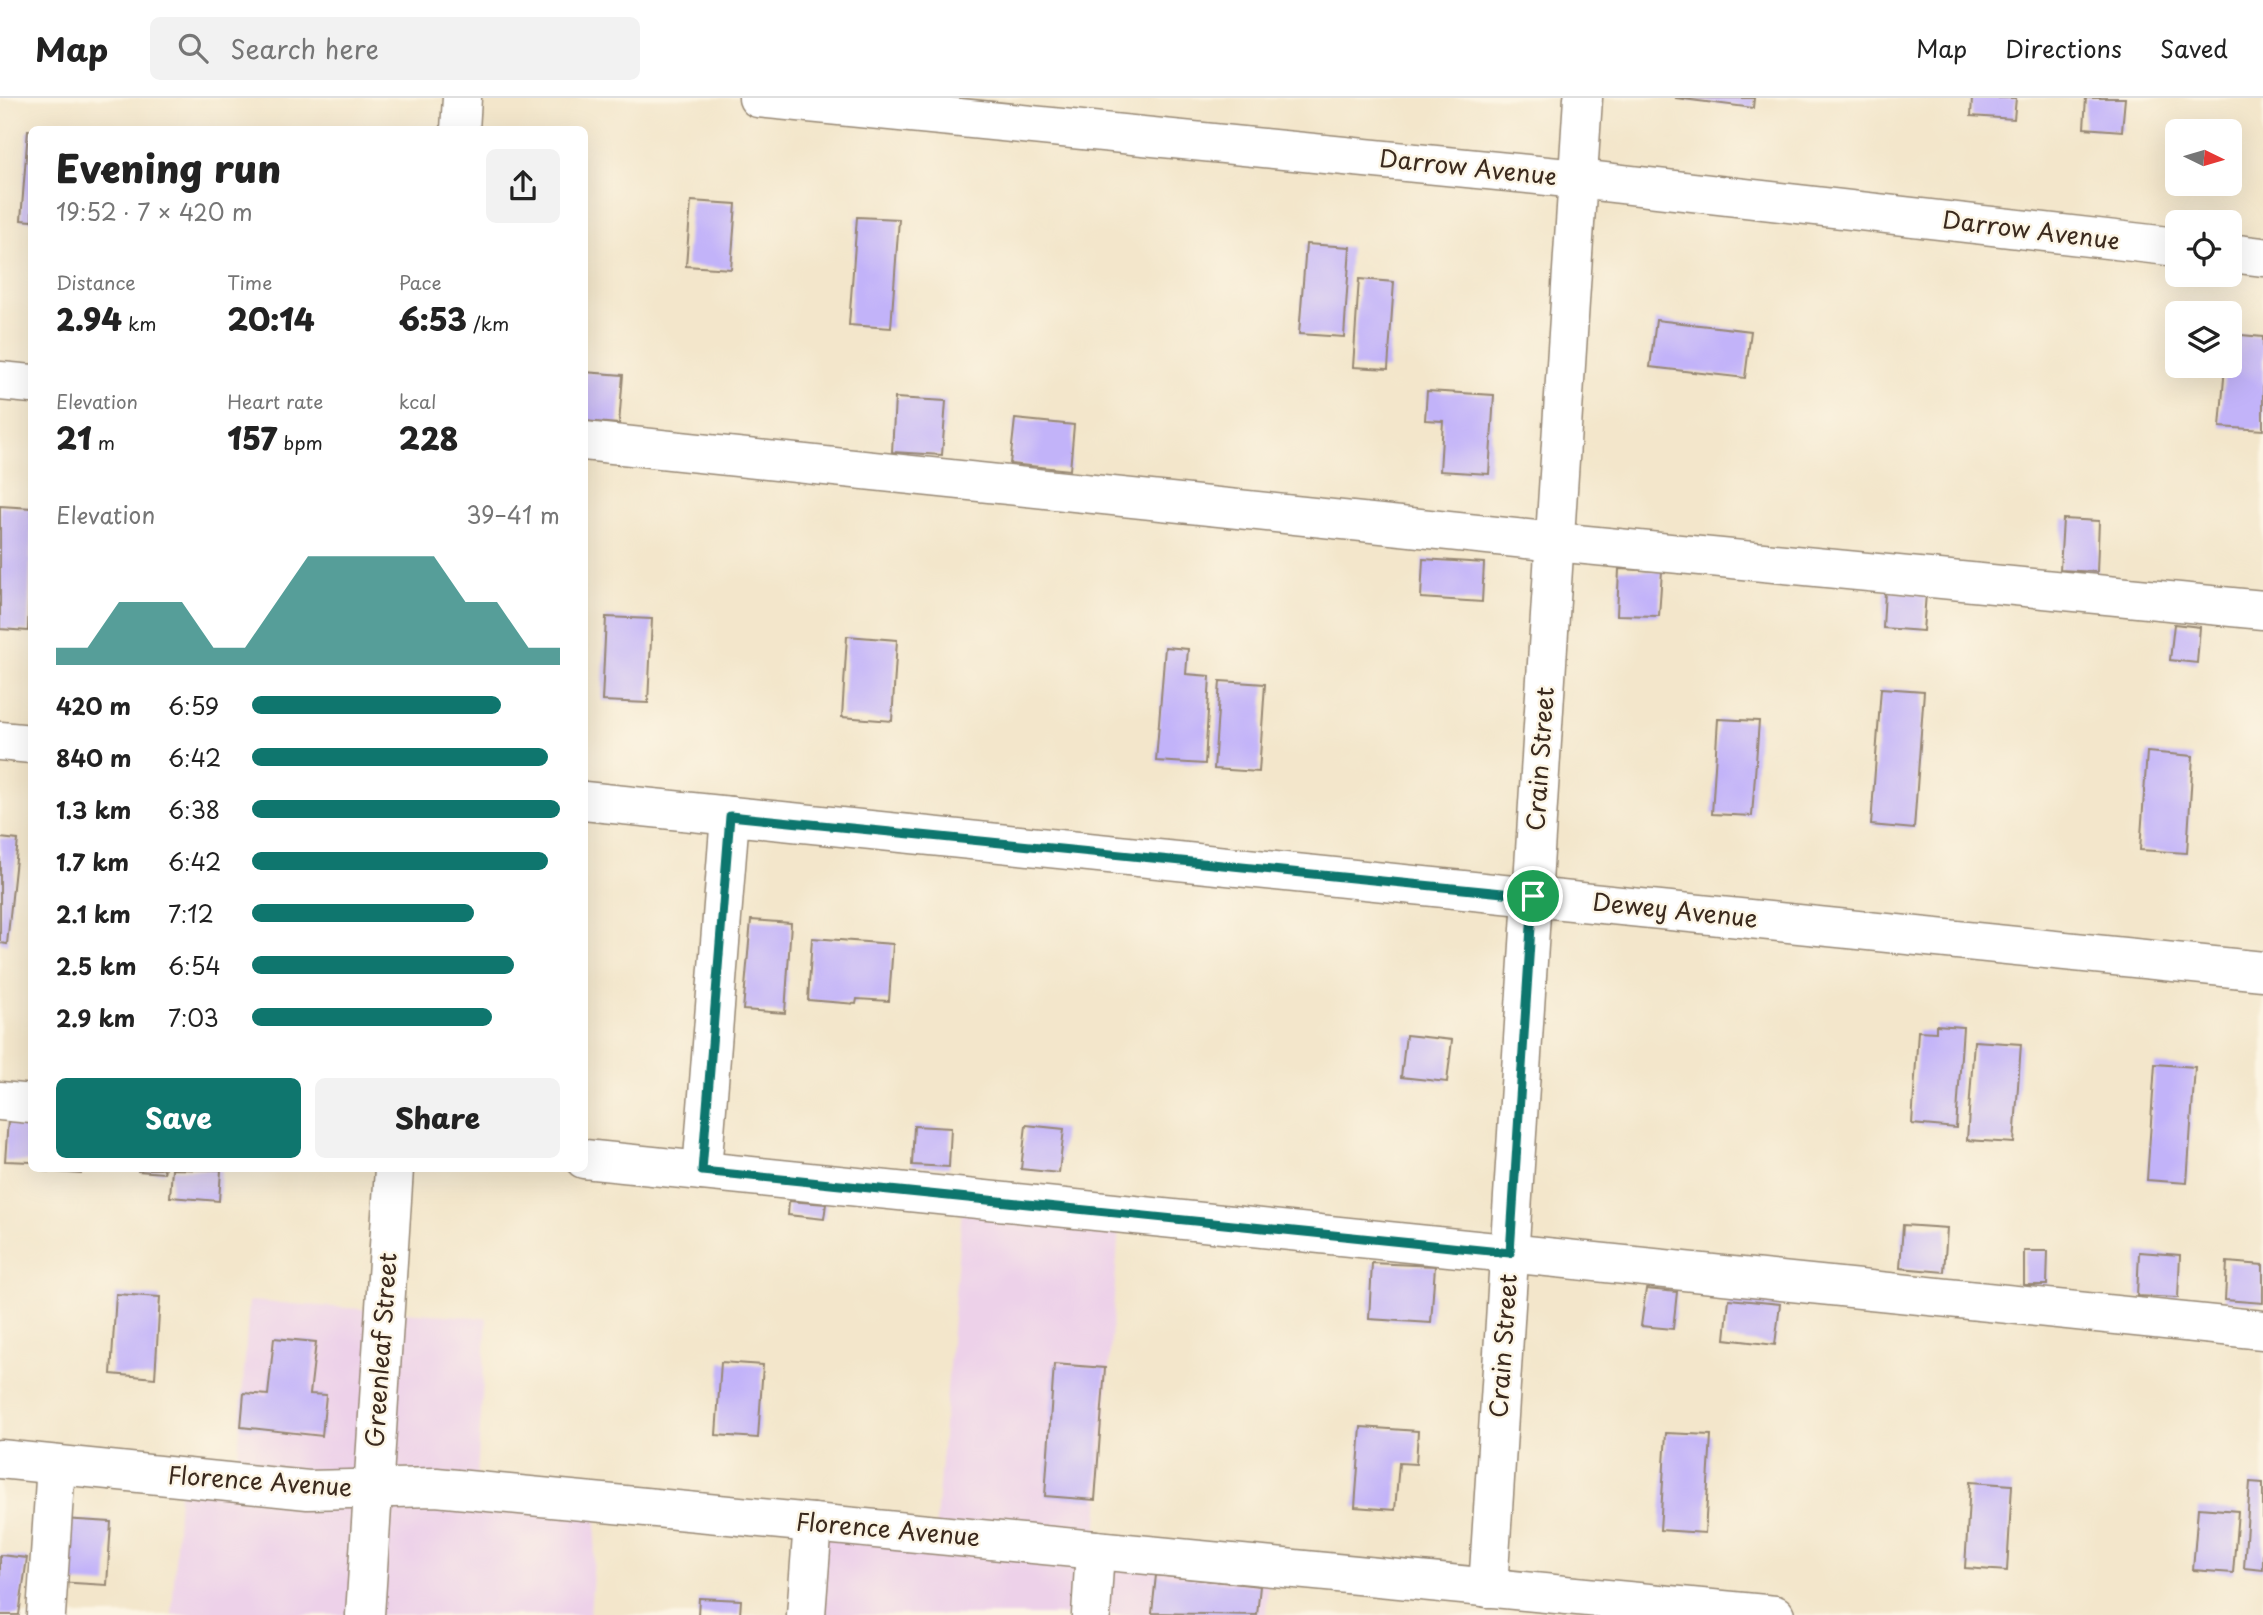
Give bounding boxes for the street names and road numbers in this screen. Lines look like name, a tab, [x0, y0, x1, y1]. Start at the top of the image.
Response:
street label: Darrow Avenue	[1378, 139, 1559, 193]
street label: Darrow Avenue	[1940, 200, 2122, 258]
street label: Crain Street	[1516, 685, 1562, 832]
street label: Dewey Avenue	[1591, 882, 1760, 936]
street label: Greenleaf Street	[355, 1251, 405, 1449]
street label: Crain Street	[1479, 1272, 1525, 1419]
street label: Florence Avenue	[167, 1456, 353, 1504]
street label: Florence Avenue	[795, 1502, 982, 1554]

